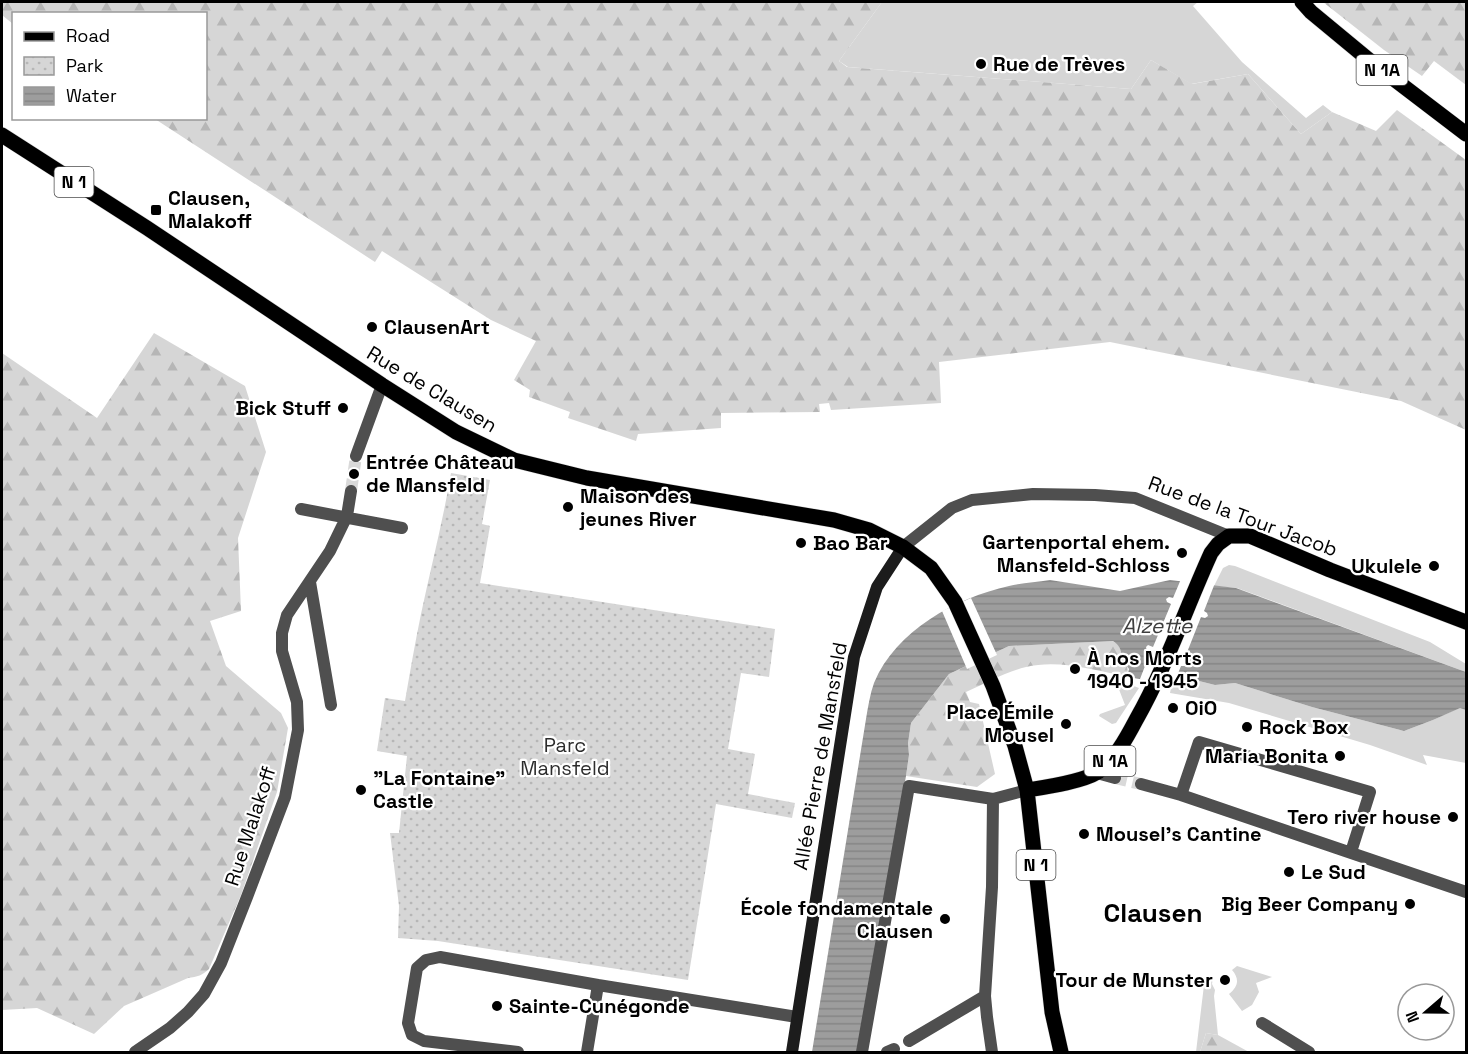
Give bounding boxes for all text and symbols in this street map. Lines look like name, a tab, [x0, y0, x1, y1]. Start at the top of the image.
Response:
legend	[12, 12, 207, 120]
text: Road	[66, 24, 110, 47]
place label: Rue de Trèves	[993, 51, 1125, 77]
text: Park	[66, 54, 104, 77]
road number: N 1A	[1356, 55, 1408, 85]
marker: Rue de Trèves	[974, 57, 988, 71]
text: Water	[66, 84, 117, 107]
road number: N 1	[54, 167, 94, 197]
place label: Clausen, Malakoff	[168, 185, 252, 234]
marker: Clausen, Malakoff	[149, 203, 163, 217]
place label: ClausenArt	[384, 314, 490, 340]
marker: ClausenArt	[365, 320, 379, 334]
street label: Rue de Clausen	[362, 340, 502, 438]
place label: Bick Stuff	[236, 395, 331, 421]
marker: Bick Stuff	[336, 401, 350, 415]
place label: Entrée Château de Mansfeld	[366, 449, 514, 498]
marker: Entrée Château de Mansfeld	[347, 467, 361, 481]
street label: Rue de la Tour Jacob	[1145, 470, 1341, 562]
place label: Maison des jeunes River	[579, 483, 697, 532]
marker: Maison des jeunes River	[561, 500, 575, 514]
place label: Gartenportal ehem. Mansfeld-Schloss	[982, 529, 1170, 578]
place label: Bao Bar	[813, 530, 888, 556]
marker: Bao Bar	[794, 536, 808, 550]
marker: Gartenportal ehem. Mansfeld-Schloss	[1175, 546, 1189, 560]
place label: Ukulele	[1351, 553, 1422, 579]
marker: Ukulele	[1427, 559, 1441, 573]
water label: Alzette	[1122, 612, 1194, 639]
street label: Allée Pierre de Mansfeld	[787, 640, 853, 872]
place label: À nos Morts 1940 - 1945	[1087, 645, 1202, 694]
marker: À nos Morts 1940 - 1945	[1068, 662, 1082, 676]
place label: OiO	[1185, 695, 1217, 721]
place label: Place Émile Mousel	[947, 699, 1054, 748]
marker: OiO	[1166, 701, 1180, 715]
place label: Rock Box	[1259, 714, 1349, 740]
marker: Place Émile Mousel	[1059, 717, 1073, 731]
marker: Rock Box	[1240, 720, 1254, 734]
park label: Parc Mansfeld	[520, 732, 610, 781]
place label: Maria Bonita	[1205, 743, 1328, 769]
road number: N 1A	[1084, 746, 1136, 776]
marker: Maria Bonita	[1333, 749, 1347, 763]
street label: Rue Malakoff	[218, 763, 282, 889]
place label: "La Fontaine" Castle	[373, 765, 505, 814]
marker: "La Fontaine" Castle	[354, 783, 368, 797]
place label: Tero river house	[1287, 804, 1441, 830]
marker: Tero river house	[1446, 810, 1460, 824]
place label: Mousel's Cantine	[1096, 821, 1262, 847]
marker: Mousel's Cantine	[1077, 827, 1091, 841]
road number: N 1	[1016, 850, 1056, 880]
place label: Le Sud	[1301, 859, 1366, 885]
marker: Le Sud	[1282, 865, 1296, 879]
place label: Big Beer Company	[1221, 891, 1398, 917]
place label: École fondamentale Clausen	[741, 895, 933, 944]
district label: Clausen	[1104, 896, 1202, 930]
marker: Big Beer Company	[1403, 897, 1417, 911]
marker: École fondamentale Clausen	[938, 912, 952, 926]
place label: Tour de Munster	[1055, 967, 1213, 993]
marker: Tour de Munster	[1218, 973, 1232, 987]
north arrow	[1396, 982, 1456, 1042]
place label: Sainte-Cunégonde	[509, 993, 690, 1019]
marker: Sainte-Cunégonde	[490, 999, 504, 1013]
text: N	[1401, 1008, 1424, 1026]

